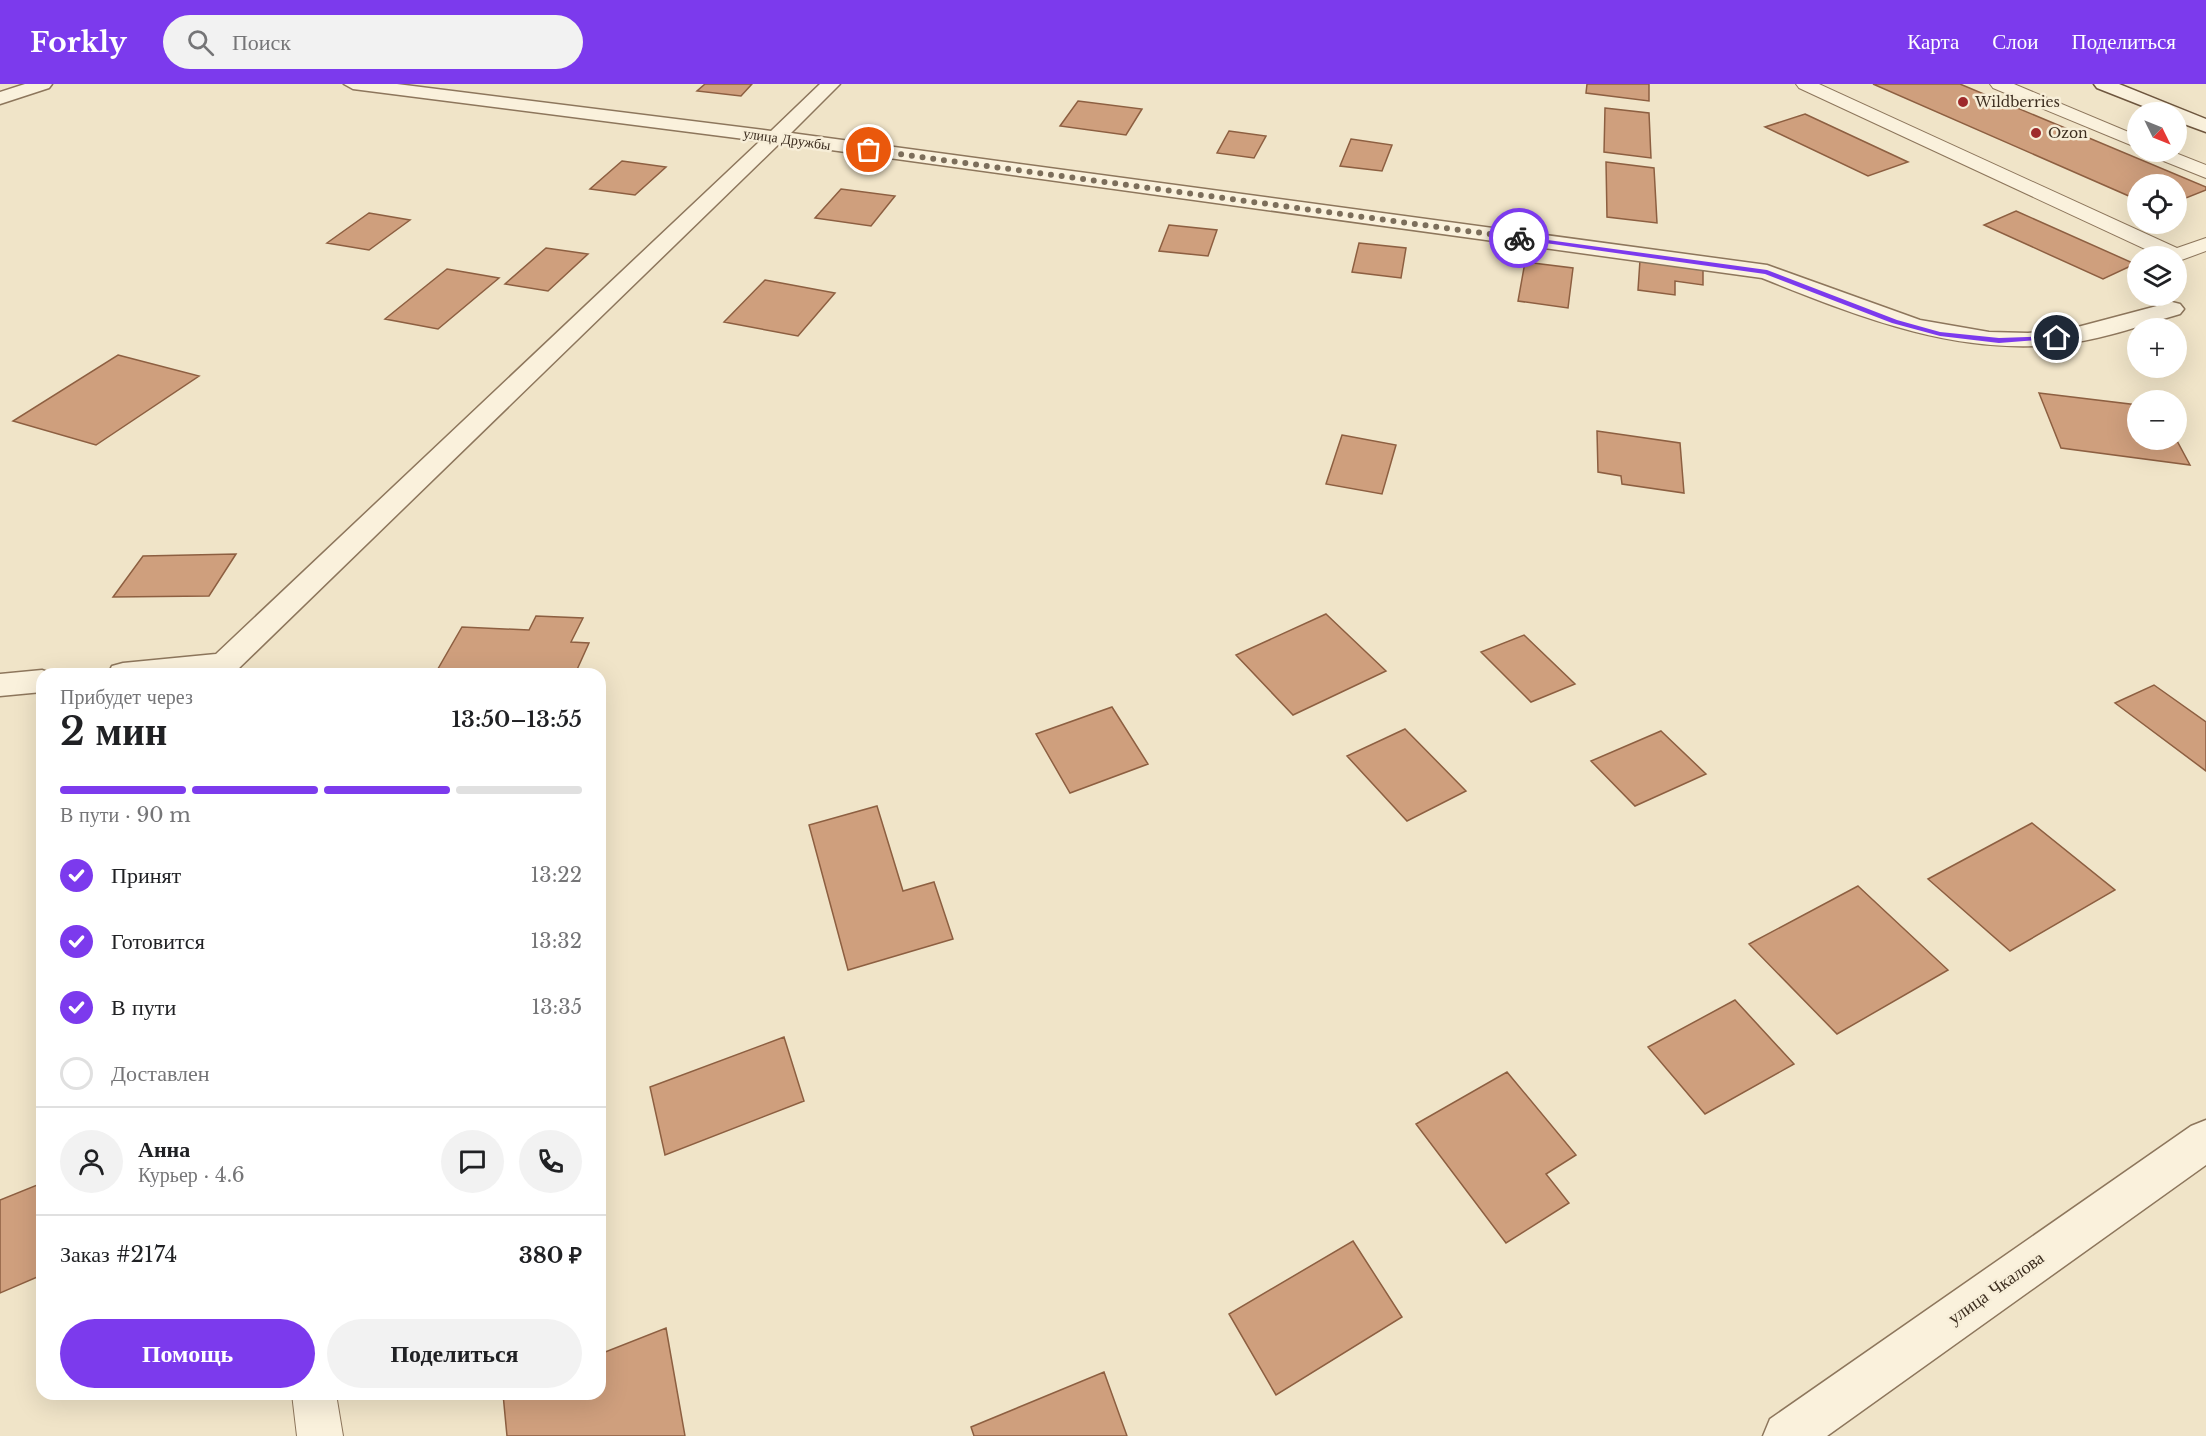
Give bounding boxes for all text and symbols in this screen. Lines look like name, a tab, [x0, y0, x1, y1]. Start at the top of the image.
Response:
search box	[163, 15, 583, 69]
text: Forkly	[30, 25, 127, 60]
icon: search	[184, 26, 217, 59]
text: Поиск	[232, 29, 291, 56]
text: Карта	[1907, 29, 1959, 55]
text: Слои	[1992, 29, 2038, 55]
text: Поделиться	[2071, 29, 2176, 55]
place label: Wildberries	[1974, 93, 2060, 111]
marker: Wildberries	[1956, 95, 1970, 109]
north arrow	[2127, 102, 2187, 162]
map controls	[2127, 102, 2187, 450]
street label: улица Дружбы	[742, 124, 832, 154]
pin	[843, 124, 894, 175]
place label: Ozon	[2048, 124, 2088, 142]
marker: Ozon	[2029, 126, 2043, 140]
icon: bag	[852, 133, 885, 166]
button: locate	[2127, 174, 2187, 234]
courier	[1489, 208, 1549, 268]
icon: bike	[1503, 222, 1536, 255]
button: layers	[2127, 246, 2187, 306]
pin	[2031, 312, 2082, 363]
button: +	[2127, 318, 2187, 378]
icon: home	[2040, 321, 2073, 354]
button: −	[2127, 390, 2187, 450]
text: Прибудет через	[60, 685, 193, 709]
text: 13:50–13:55	[451, 706, 582, 733]
text: 2 мин	[60, 707, 167, 756]
text: В пути · 90 m	[60, 803, 191, 827]
icon: check	[60, 859, 93, 892]
text: Принят	[111, 862, 181, 889]
text: 13:22	[530, 863, 582, 887]
icon: check	[60, 925, 93, 958]
text: Готовится	[111, 928, 205, 955]
text: 13:32	[530, 929, 582, 953]
icon: check	[60, 991, 93, 1024]
text: В пути	[111, 994, 176, 1021]
text: 13:35	[531, 995, 582, 1019]
text: Доставлен	[111, 1060, 210, 1087]
button: person	[60, 1130, 123, 1193]
button: chat	[441, 1130, 504, 1193]
button: phone	[519, 1130, 582, 1193]
text: Анна	[138, 1136, 190, 1163]
text: Курьер · 4.6	[138, 1163, 245, 1187]
text: Заказ #2174	[60, 1241, 177, 1268]
text: 380 ₽	[519, 1242, 582, 1269]
street label: улица Чкалова	[1944, 1247, 2048, 1329]
button: Помощь	[60, 1319, 315, 1388]
button: Поделиться	[327, 1319, 582, 1388]

